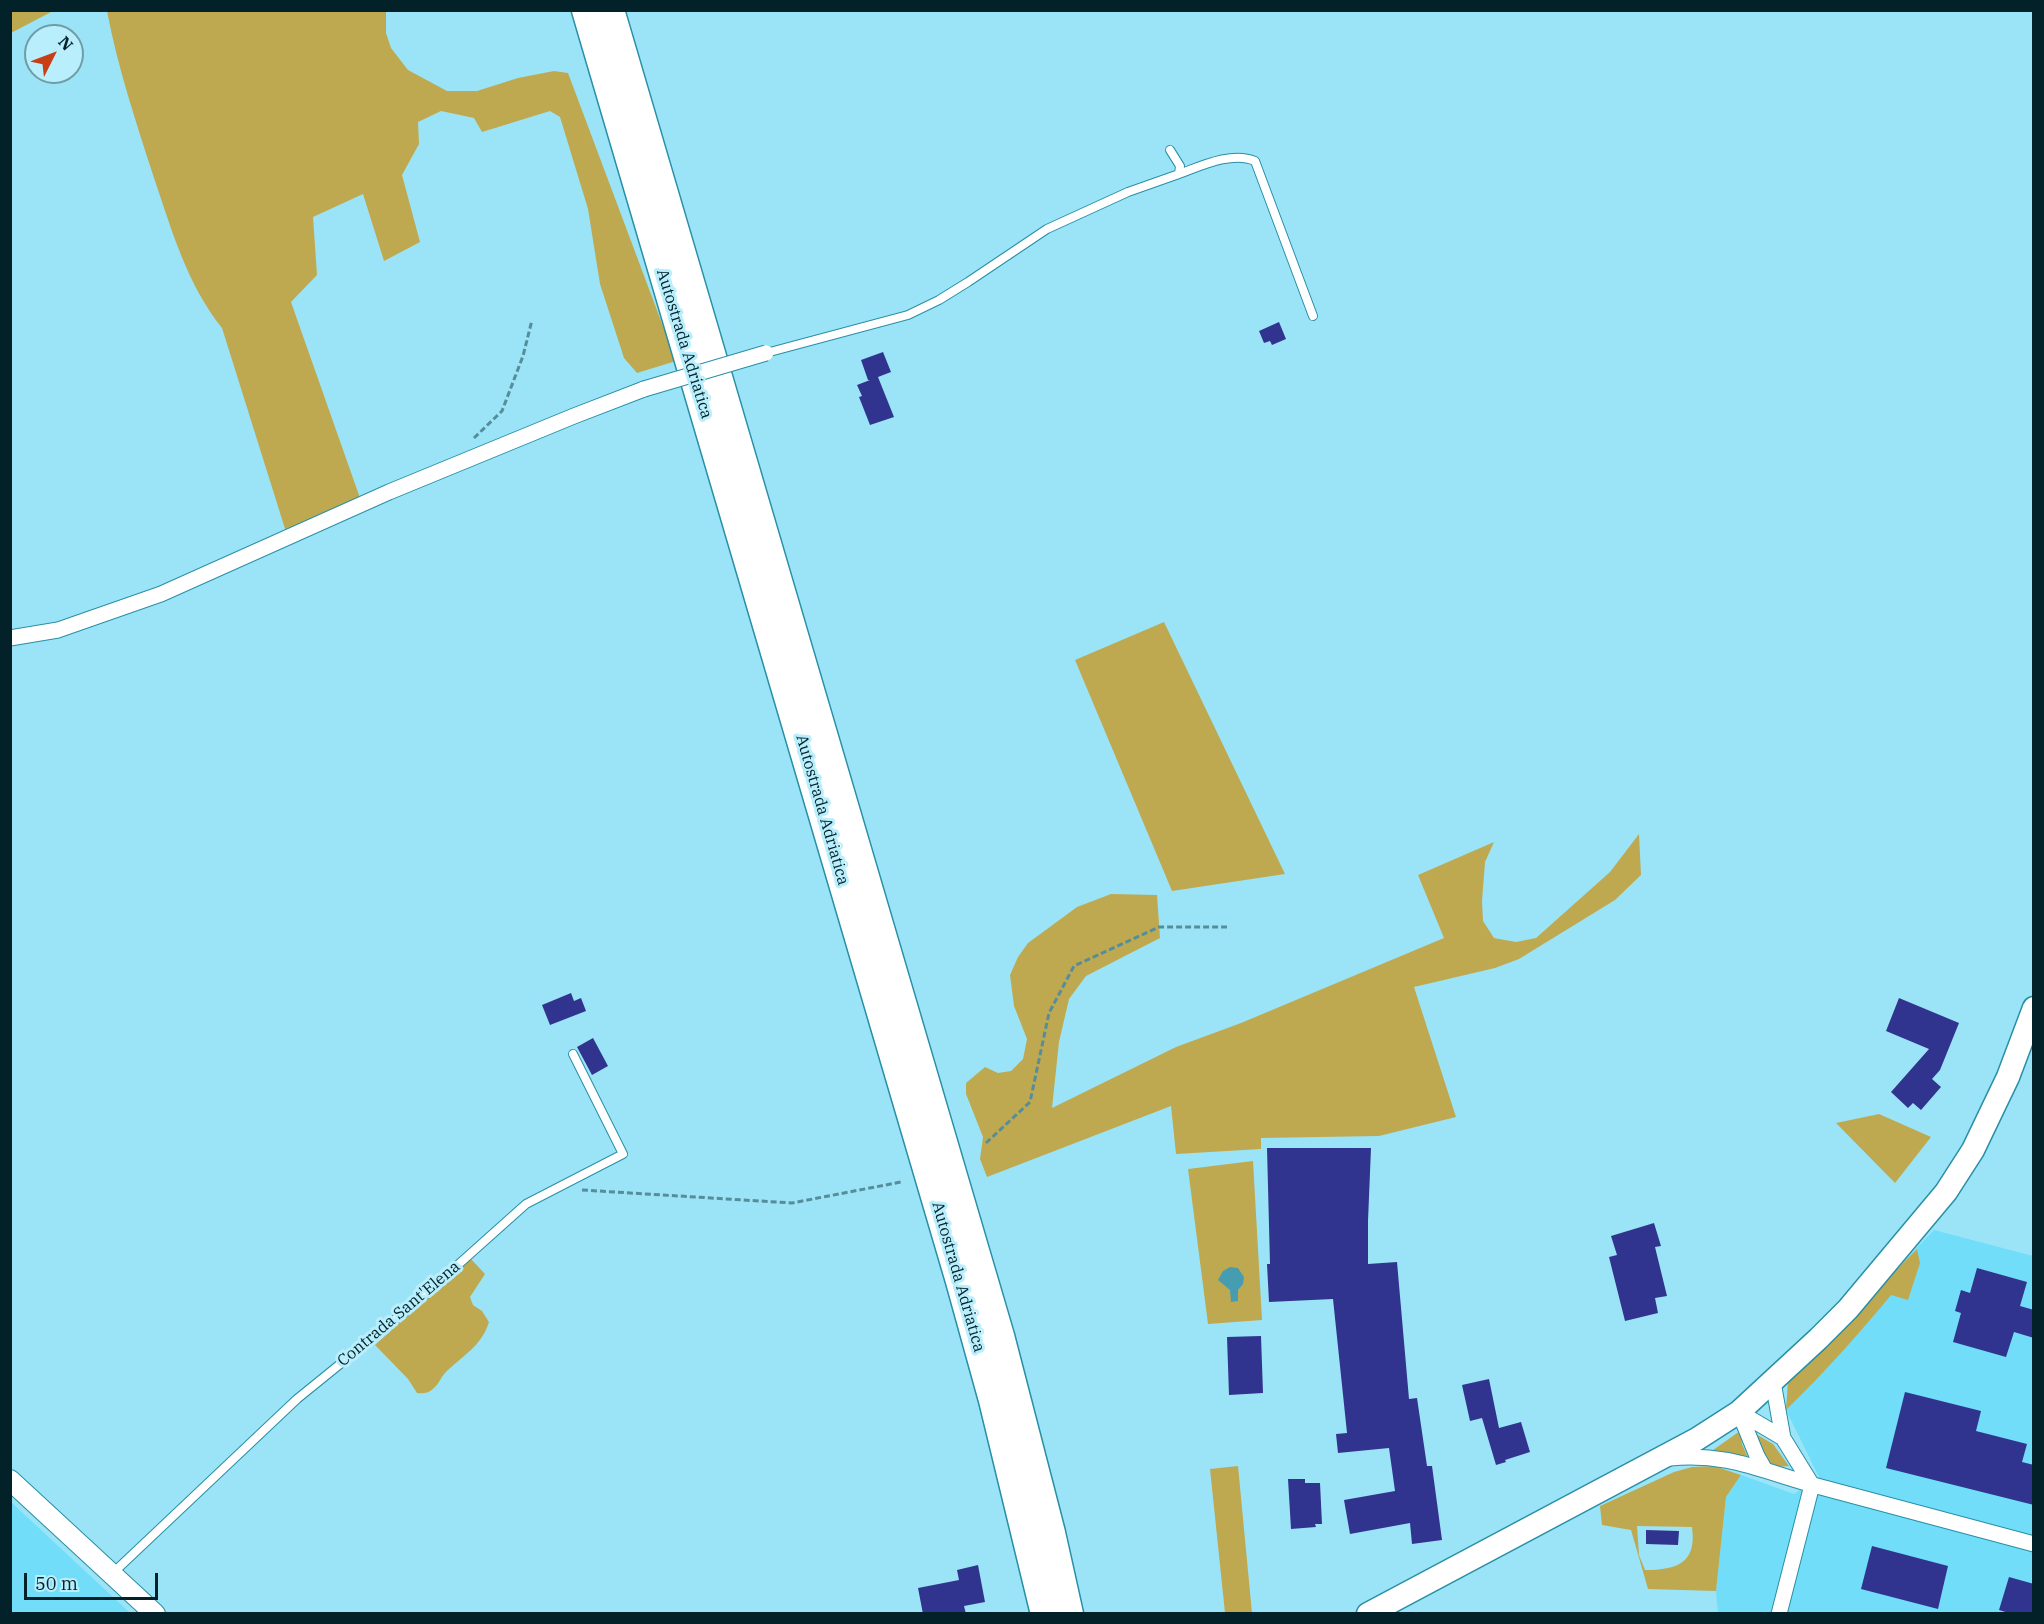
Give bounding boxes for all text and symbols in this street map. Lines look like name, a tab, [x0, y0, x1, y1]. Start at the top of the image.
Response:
north arrow	[24, 24, 84, 84]
text: N	[54, 32, 78, 55]
street label: Autostrada Adriatica	[652, 267, 716, 421]
street label: Autostrada Adriatica	[791, 733, 853, 887]
street label: Autostrada Adriatica	[927, 1200, 989, 1354]
street label: Contrada Sant'Elena	[334, 1257, 464, 1371]
scale bar	[27, 1561, 160, 1599]
text: 50 m	[35, 1572, 78, 1595]

